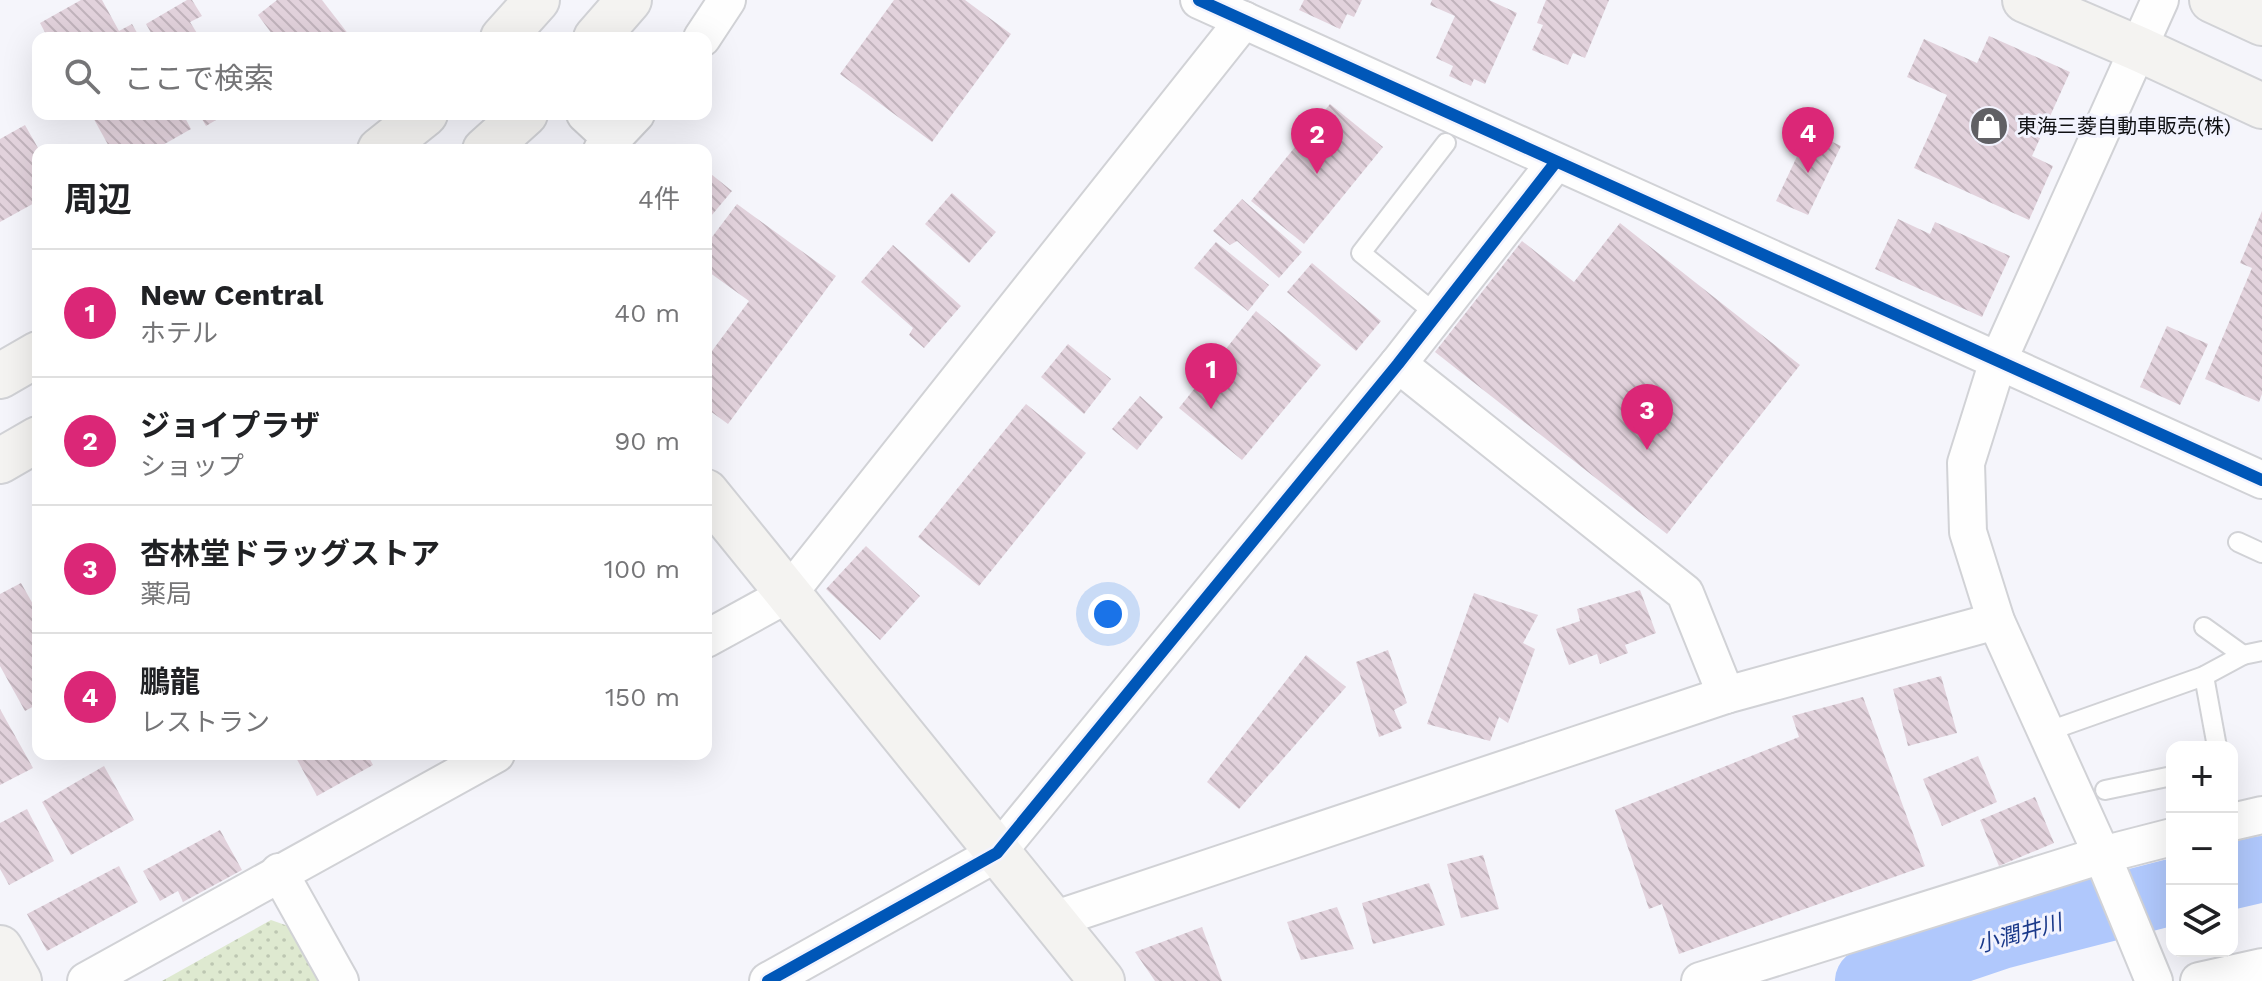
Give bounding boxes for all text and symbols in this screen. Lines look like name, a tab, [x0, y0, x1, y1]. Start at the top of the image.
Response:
search box	[32, 32, 712, 120]
icon: search	[60, 54, 104, 98]
text: ここで検索	[124, 61, 274, 96]
shop icon: 東海三菱自動車販売(株)	[1968, 105, 2010, 147]
pin: 4	[1782, 107, 1834, 173]
pin: 2	[1291, 108, 1343, 174]
place label: 東海三菱自動車販売(株)	[2017, 114, 2231, 138]
text: 周辺	[64, 179, 132, 219]
text: 4件	[638, 184, 680, 214]
text: New Central	[140, 277, 323, 312]
text: 1	[84, 298, 96, 328]
text: 40 m	[614, 298, 680, 328]
text: ホテル	[140, 318, 218, 348]
pin: 1	[1185, 343, 1237, 409]
pin: 3	[1621, 384, 1673, 450]
text: ジョイプラザ	[140, 408, 320, 443]
text: 2	[82, 426, 98, 456]
text: 90 m	[614, 426, 680, 456]
text: ショップ	[140, 451, 244, 481]
text: 杏林堂ドラッグストア	[140, 536, 440, 571]
text: 3	[82, 554, 98, 584]
text: 100 m	[604, 554, 680, 584]
text: 薬局	[140, 579, 192, 609]
your location	[1088, 594, 1128, 634]
text: 鵬龍	[140, 664, 200, 699]
text: 4	[82, 682, 98, 712]
text: 150 m	[605, 682, 680, 712]
text: レストラン	[140, 707, 270, 737]
map controls	[2166, 741, 2238, 957]
button: +	[2166, 741, 2238, 813]
button: −	[2166, 813, 2238, 885]
button: layers	[2166, 885, 2238, 957]
water label: 小潤井川	[1973, 909, 2067, 958]

